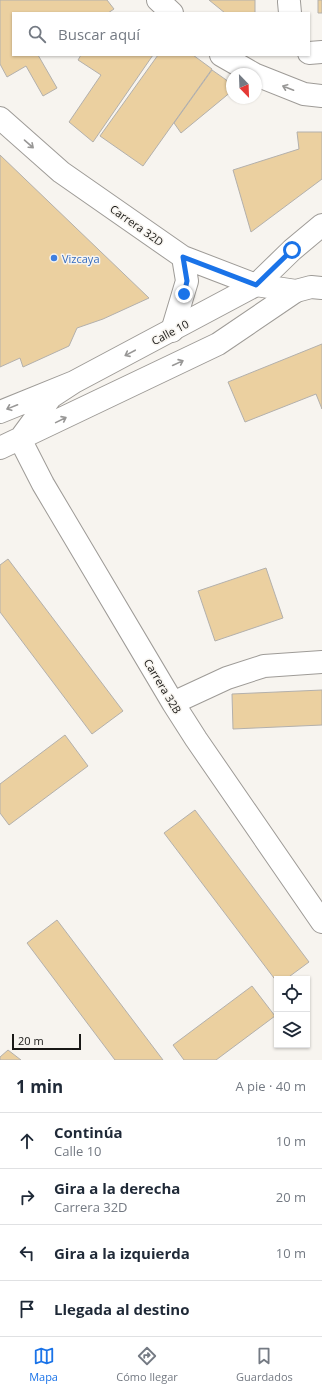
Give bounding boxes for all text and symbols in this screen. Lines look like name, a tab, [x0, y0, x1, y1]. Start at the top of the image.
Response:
search box	[12, 12, 310, 56]
icon: search	[26, 23, 48, 45]
text: Buscar aquí	[58, 24, 140, 44]
north arrow	[226, 68, 262, 104]
one-way arrow	[283, 84, 295, 92]
one-way arrow	[23, 140, 34, 149]
street label: Carrera 32D	[107, 201, 167, 249]
route start	[283, 241, 301, 259]
place label: Vizcaya	[62, 251, 100, 266]
marker: Vizcaya	[49, 253, 59, 263]
route end	[175, 285, 193, 303]
street label: Calle 10	[149, 316, 191, 348]
one-way arrow	[125, 349, 137, 357]
one-way arrow	[172, 359, 184, 366]
one-way arrow	[7, 403, 19, 411]
one-way arrow	[55, 416, 67, 423]
street label: Carrera 32B	[141, 656, 185, 716]
map controls	[274, 976, 310, 1048]
button: locate	[274, 976, 310, 1012]
button: layers	[274, 1012, 310, 1048]
scale bar	[12, 1032, 81, 1051]
text: 20 m	[18, 1033, 44, 1048]
text: 1 min	[16, 1075, 63, 1098]
text: A pie · 40 m	[235, 1077, 306, 1095]
text: Continúa	[54, 1122, 123, 1142]
icon: ahead	[16, 1130, 38, 1152]
text: 10 m	[276, 1132, 306, 1150]
text: Calle 10	[54, 1142, 102, 1160]
text: Gira a la derecha	[54, 1178, 180, 1198]
icon: right	[16, 1186, 38, 1208]
text: 20 m	[276, 1188, 306, 1206]
text: Carrera 32D	[54, 1198, 128, 1216]
icon: left	[16, 1242, 38, 1264]
text: Gira a la izquierda	[54, 1243, 190, 1263]
text: 10 m	[276, 1244, 306, 1262]
icon: arrive	[16, 1298, 38, 1320]
text: Llegada al destino	[54, 1299, 189, 1319]
tab: Mapa	[29, 1345, 58, 1384]
tab: Cómo llegar	[116, 1345, 178, 1384]
tab: Guardados	[236, 1345, 293, 1384]

